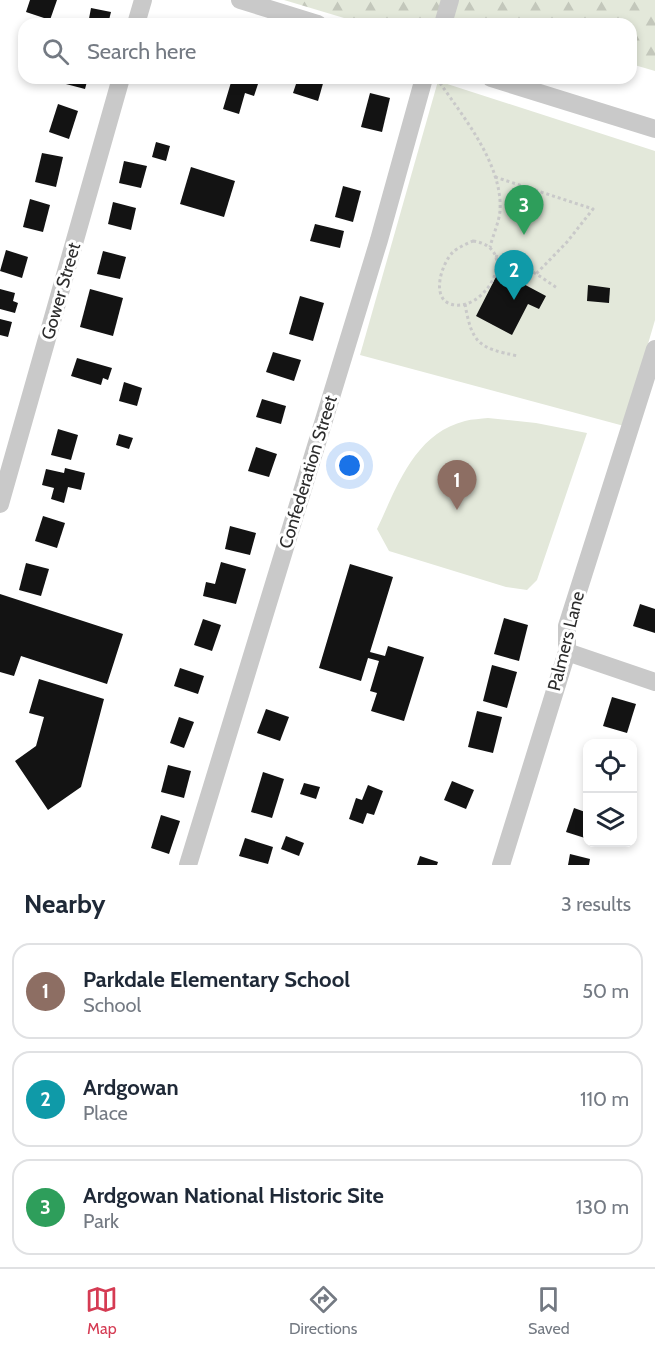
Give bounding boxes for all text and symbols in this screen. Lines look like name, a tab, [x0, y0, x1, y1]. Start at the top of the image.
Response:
search box	[18, 18, 637, 84]
icon: search	[39, 35, 72, 68]
text: Search here	[87, 38, 196, 65]
pin: 3	[504, 186, 544, 235]
street label: Gower Street	[37, 240, 85, 342]
pin: 2	[494, 250, 534, 300]
street label: Confederation Street	[274, 393, 342, 551]
your location	[335, 451, 364, 480]
pin: 1	[438, 460, 476, 510]
street label: Palmers Lane	[543, 589, 589, 693]
map controls	[583, 739, 637, 847]
button: locate	[583, 739, 637, 793]
button: layers	[583, 793, 637, 847]
text: Nearby	[24, 888, 105, 920]
text: 3 results	[561, 892, 631, 916]
text: Parkdale Elementary School	[83, 966, 350, 993]
text: 1	[42, 979, 49, 1003]
text: 50 m	[582, 979, 629, 1003]
text: School	[83, 993, 141, 1017]
text: Ardgowan	[83, 1074, 179, 1101]
text: 2	[40, 1087, 51, 1111]
text: 110 m	[580, 1087, 629, 1111]
text: Place	[83, 1101, 128, 1125]
text: Ardgowan National Historic Site	[83, 1182, 384, 1209]
text: 3	[40, 1195, 51, 1219]
text: 130 m	[576, 1195, 629, 1219]
text: Park	[83, 1209, 119, 1233]
tab: Map	[85, 1283, 118, 1338]
tab: Directions	[289, 1283, 357, 1338]
tab: Saved	[528, 1283, 570, 1338]

